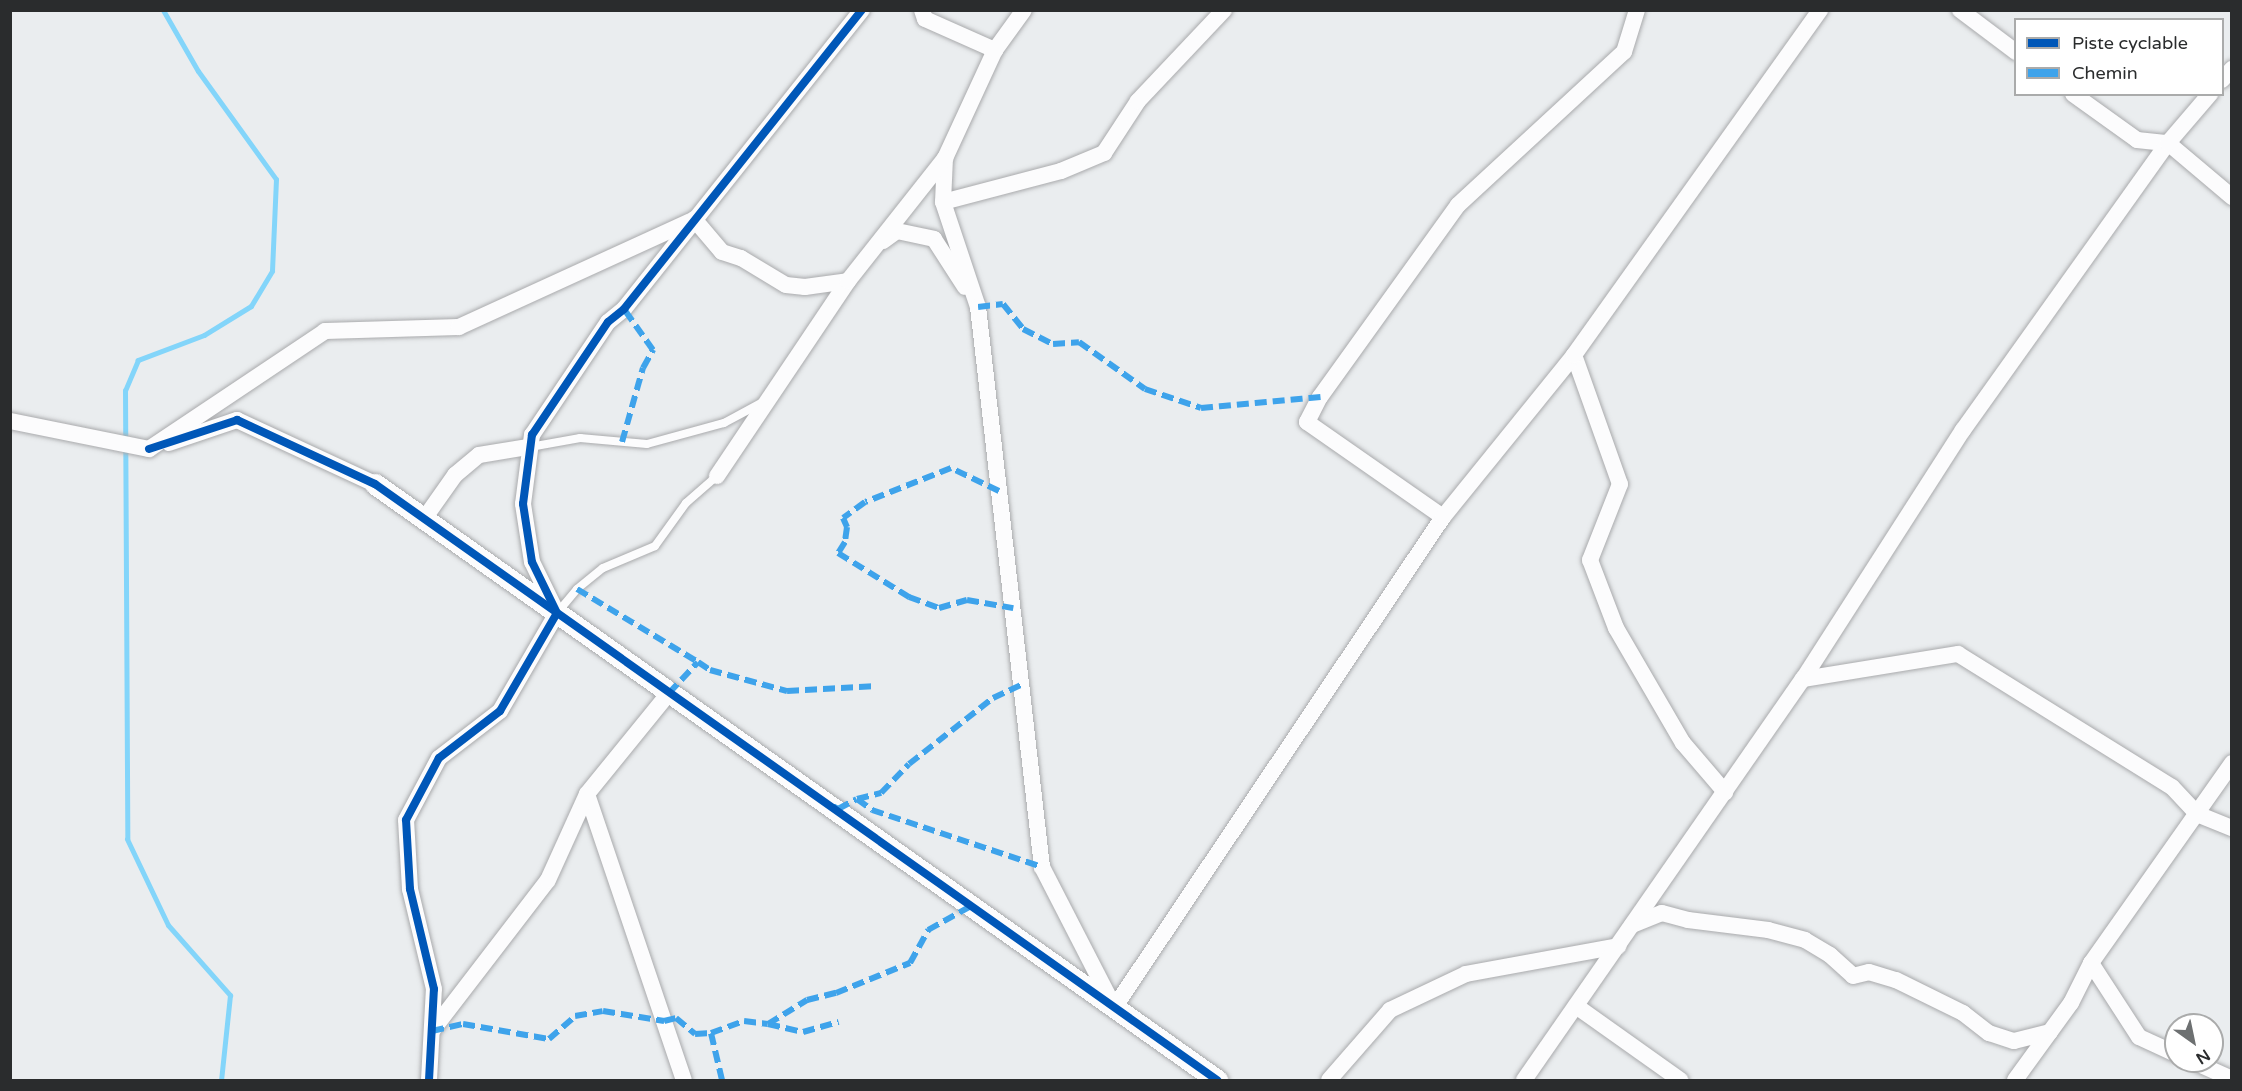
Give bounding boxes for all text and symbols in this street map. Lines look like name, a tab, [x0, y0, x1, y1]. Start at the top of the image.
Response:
legend	[2014, 18, 2224, 96]
text: Piste cyclable	[2072, 32, 2188, 54]
text: Chemin	[2072, 62, 2138, 84]
north arrow	[2164, 1013, 2224, 1073]
text: N	[2192, 1045, 2214, 1068]

